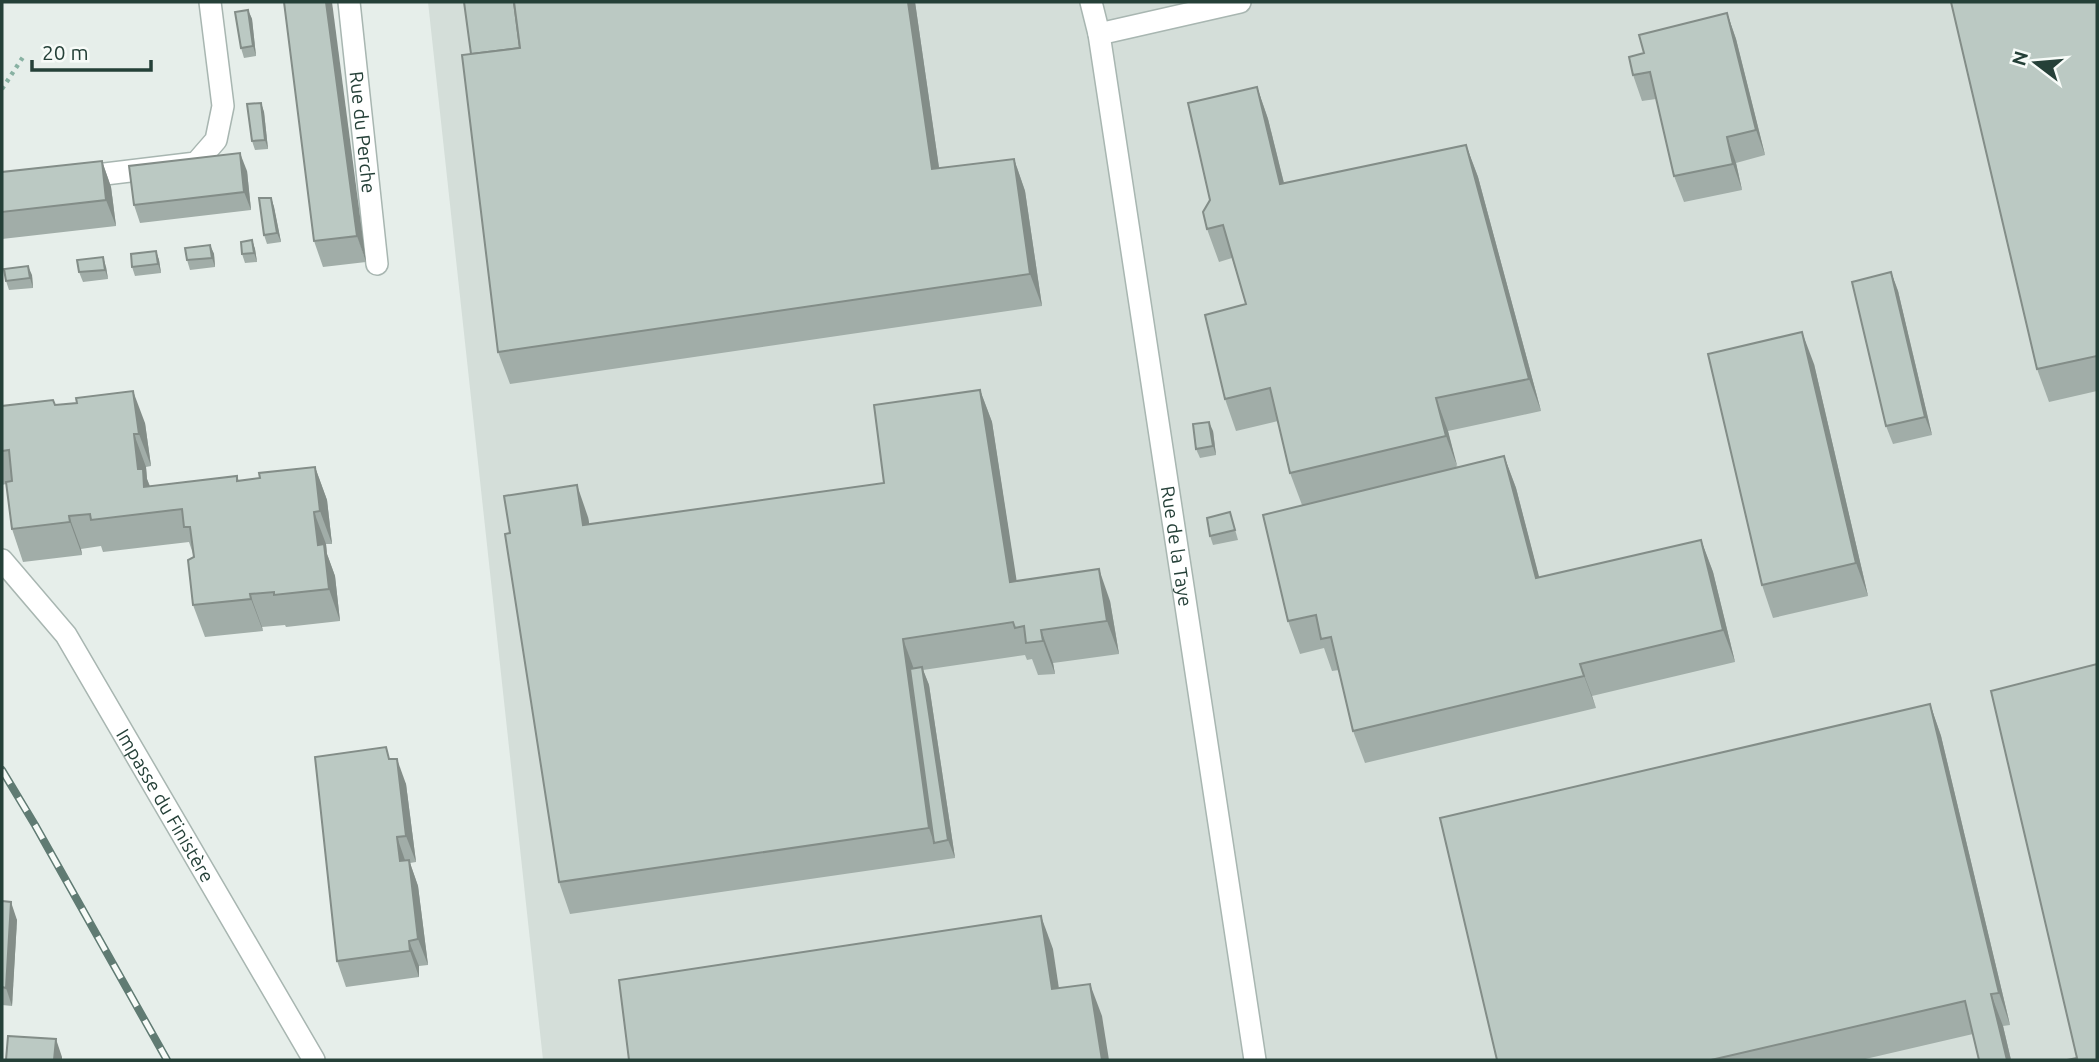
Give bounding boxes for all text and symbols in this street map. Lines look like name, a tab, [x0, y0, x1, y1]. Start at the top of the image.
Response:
scale bar	[32, 28, 150, 72]
north arrow	[2001, 28, 2071, 98]
text: 20 m	[42, 40, 89, 64]
text: N	[2007, 48, 2032, 68]
street label: Rue du Perche	[345, 70, 380, 194]
street label: Rue de la Taye	[1157, 484, 1197, 608]
street label: Impasse du Finistère	[112, 725, 219, 886]

